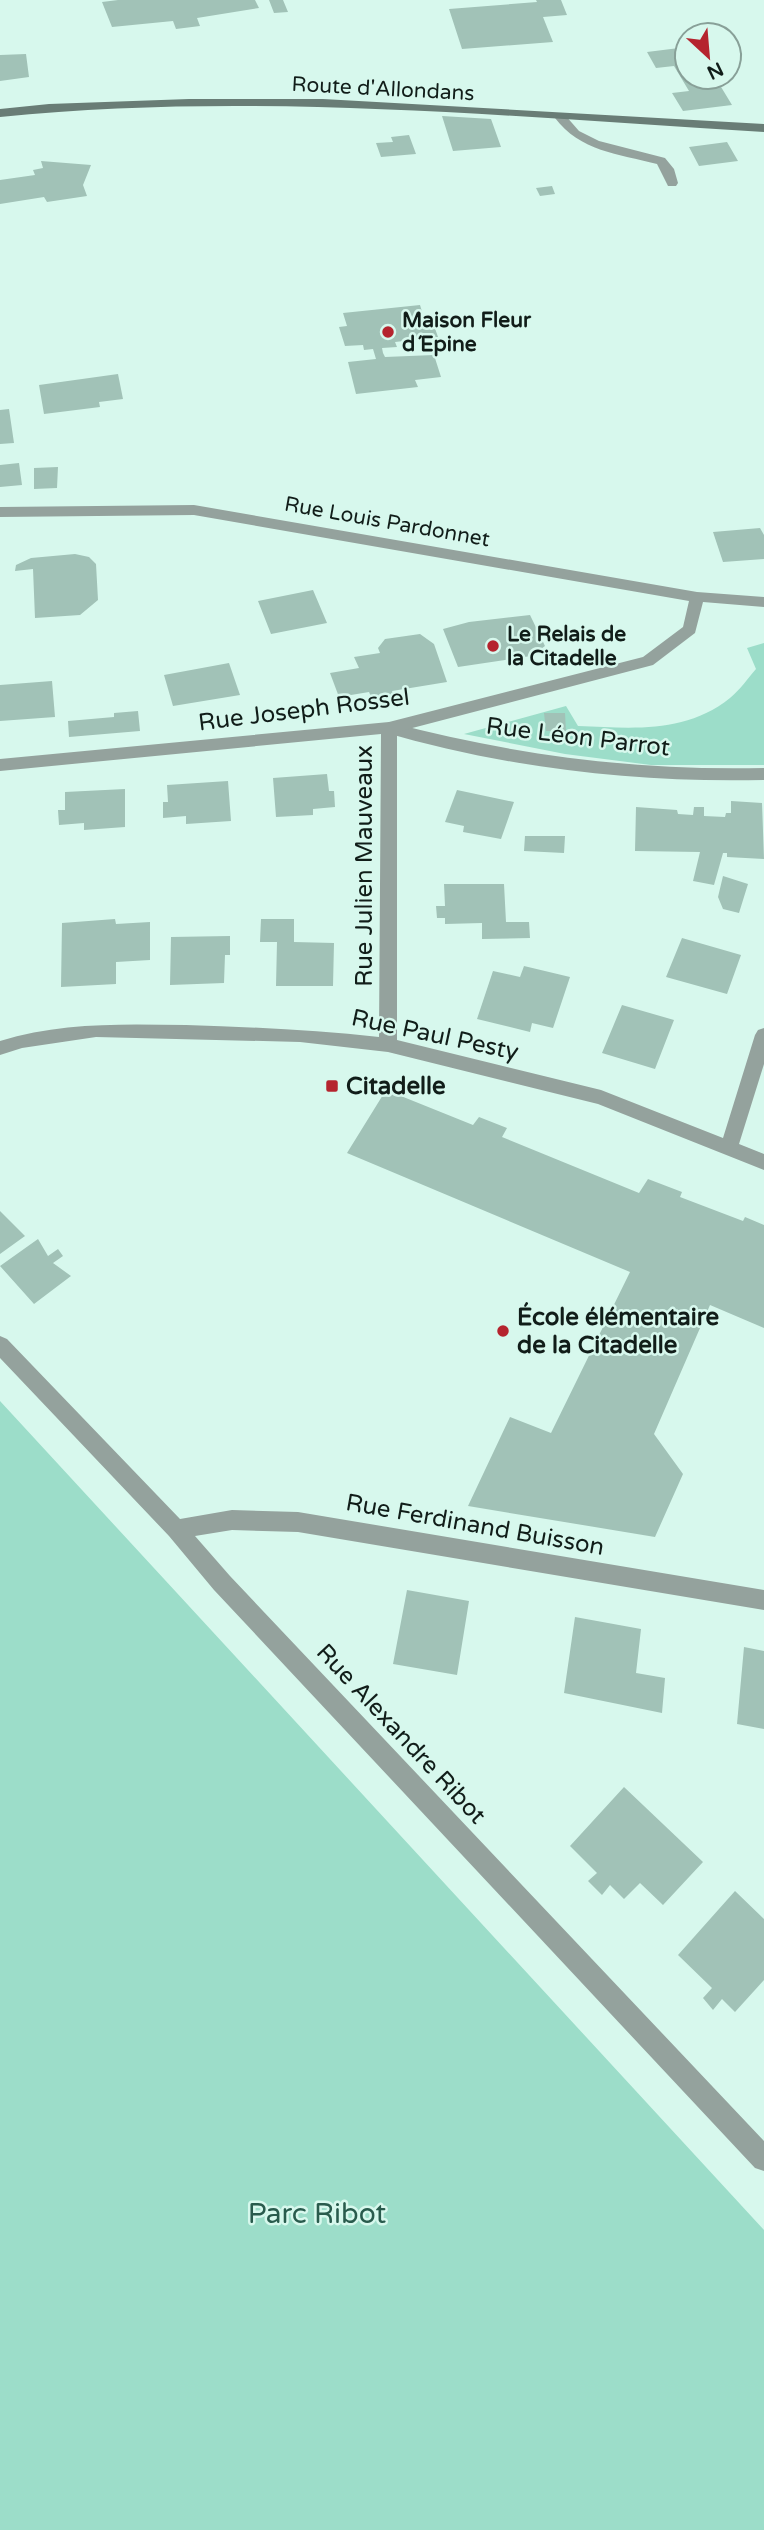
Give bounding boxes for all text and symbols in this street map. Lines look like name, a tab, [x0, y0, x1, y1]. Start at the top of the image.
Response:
north arrow	[673, 21, 743, 91]
text: N	[703, 57, 727, 84]
street label: Route d'Allondans	[291, 72, 475, 106]
place label: Maison Fleur d´Epine	[402, 308, 532, 357]
marker: Maison Fleur d´Epine	[380, 324, 396, 340]
street label: Rue Louis Pardonnet	[282, 492, 492, 552]
place label: Le Relais de la Citadelle	[507, 622, 626, 671]
marker: Le Relais de la Citadelle	[485, 638, 501, 654]
street label: Rue Joseph Rossel	[197, 683, 411, 737]
street label: Rue Léon Parrot	[484, 711, 672, 763]
street label: Rue Julien Mauveaux	[350, 745, 379, 987]
street label: Rue Paul Pesty	[349, 1003, 521, 1067]
place label: Citadelle	[346, 1072, 446, 1101]
marker: Citadelle	[324, 1078, 340, 1094]
place label: École élémentaire de la Citadelle	[517, 1302, 720, 1360]
marker: École élémentaire de la Citadelle	[495, 1323, 511, 1339]
street label: Rue Ferdinand Buisson	[343, 1488, 607, 1562]
street label: Rue Alexandre Ribot	[310, 1638, 492, 1830]
park label: Parc Ribot	[248, 2197, 387, 2231]

